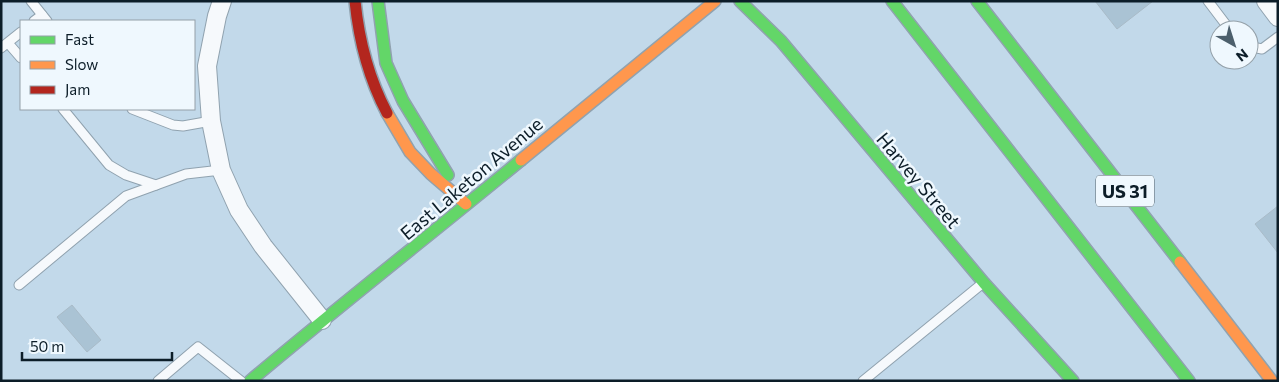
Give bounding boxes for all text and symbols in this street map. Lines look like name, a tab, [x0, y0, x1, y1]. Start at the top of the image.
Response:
legend	[20, 20, 195, 110]
north arrow	[1209, 20, 1259, 70]
text: Fast	[65, 30, 94, 48]
text: N	[1233, 46, 1252, 65]
text: Slow	[65, 55, 98, 73]
text: Jam	[65, 80, 90, 98]
street label: East Laketon Avenue	[395, 112, 547, 244]
street label: Harvey Street	[872, 127, 966, 233]
road number: US 31	[1096, 176, 1154, 207]
scale bar	[22, 330, 172, 362]
text: 50 m	[30, 337, 64, 355]

